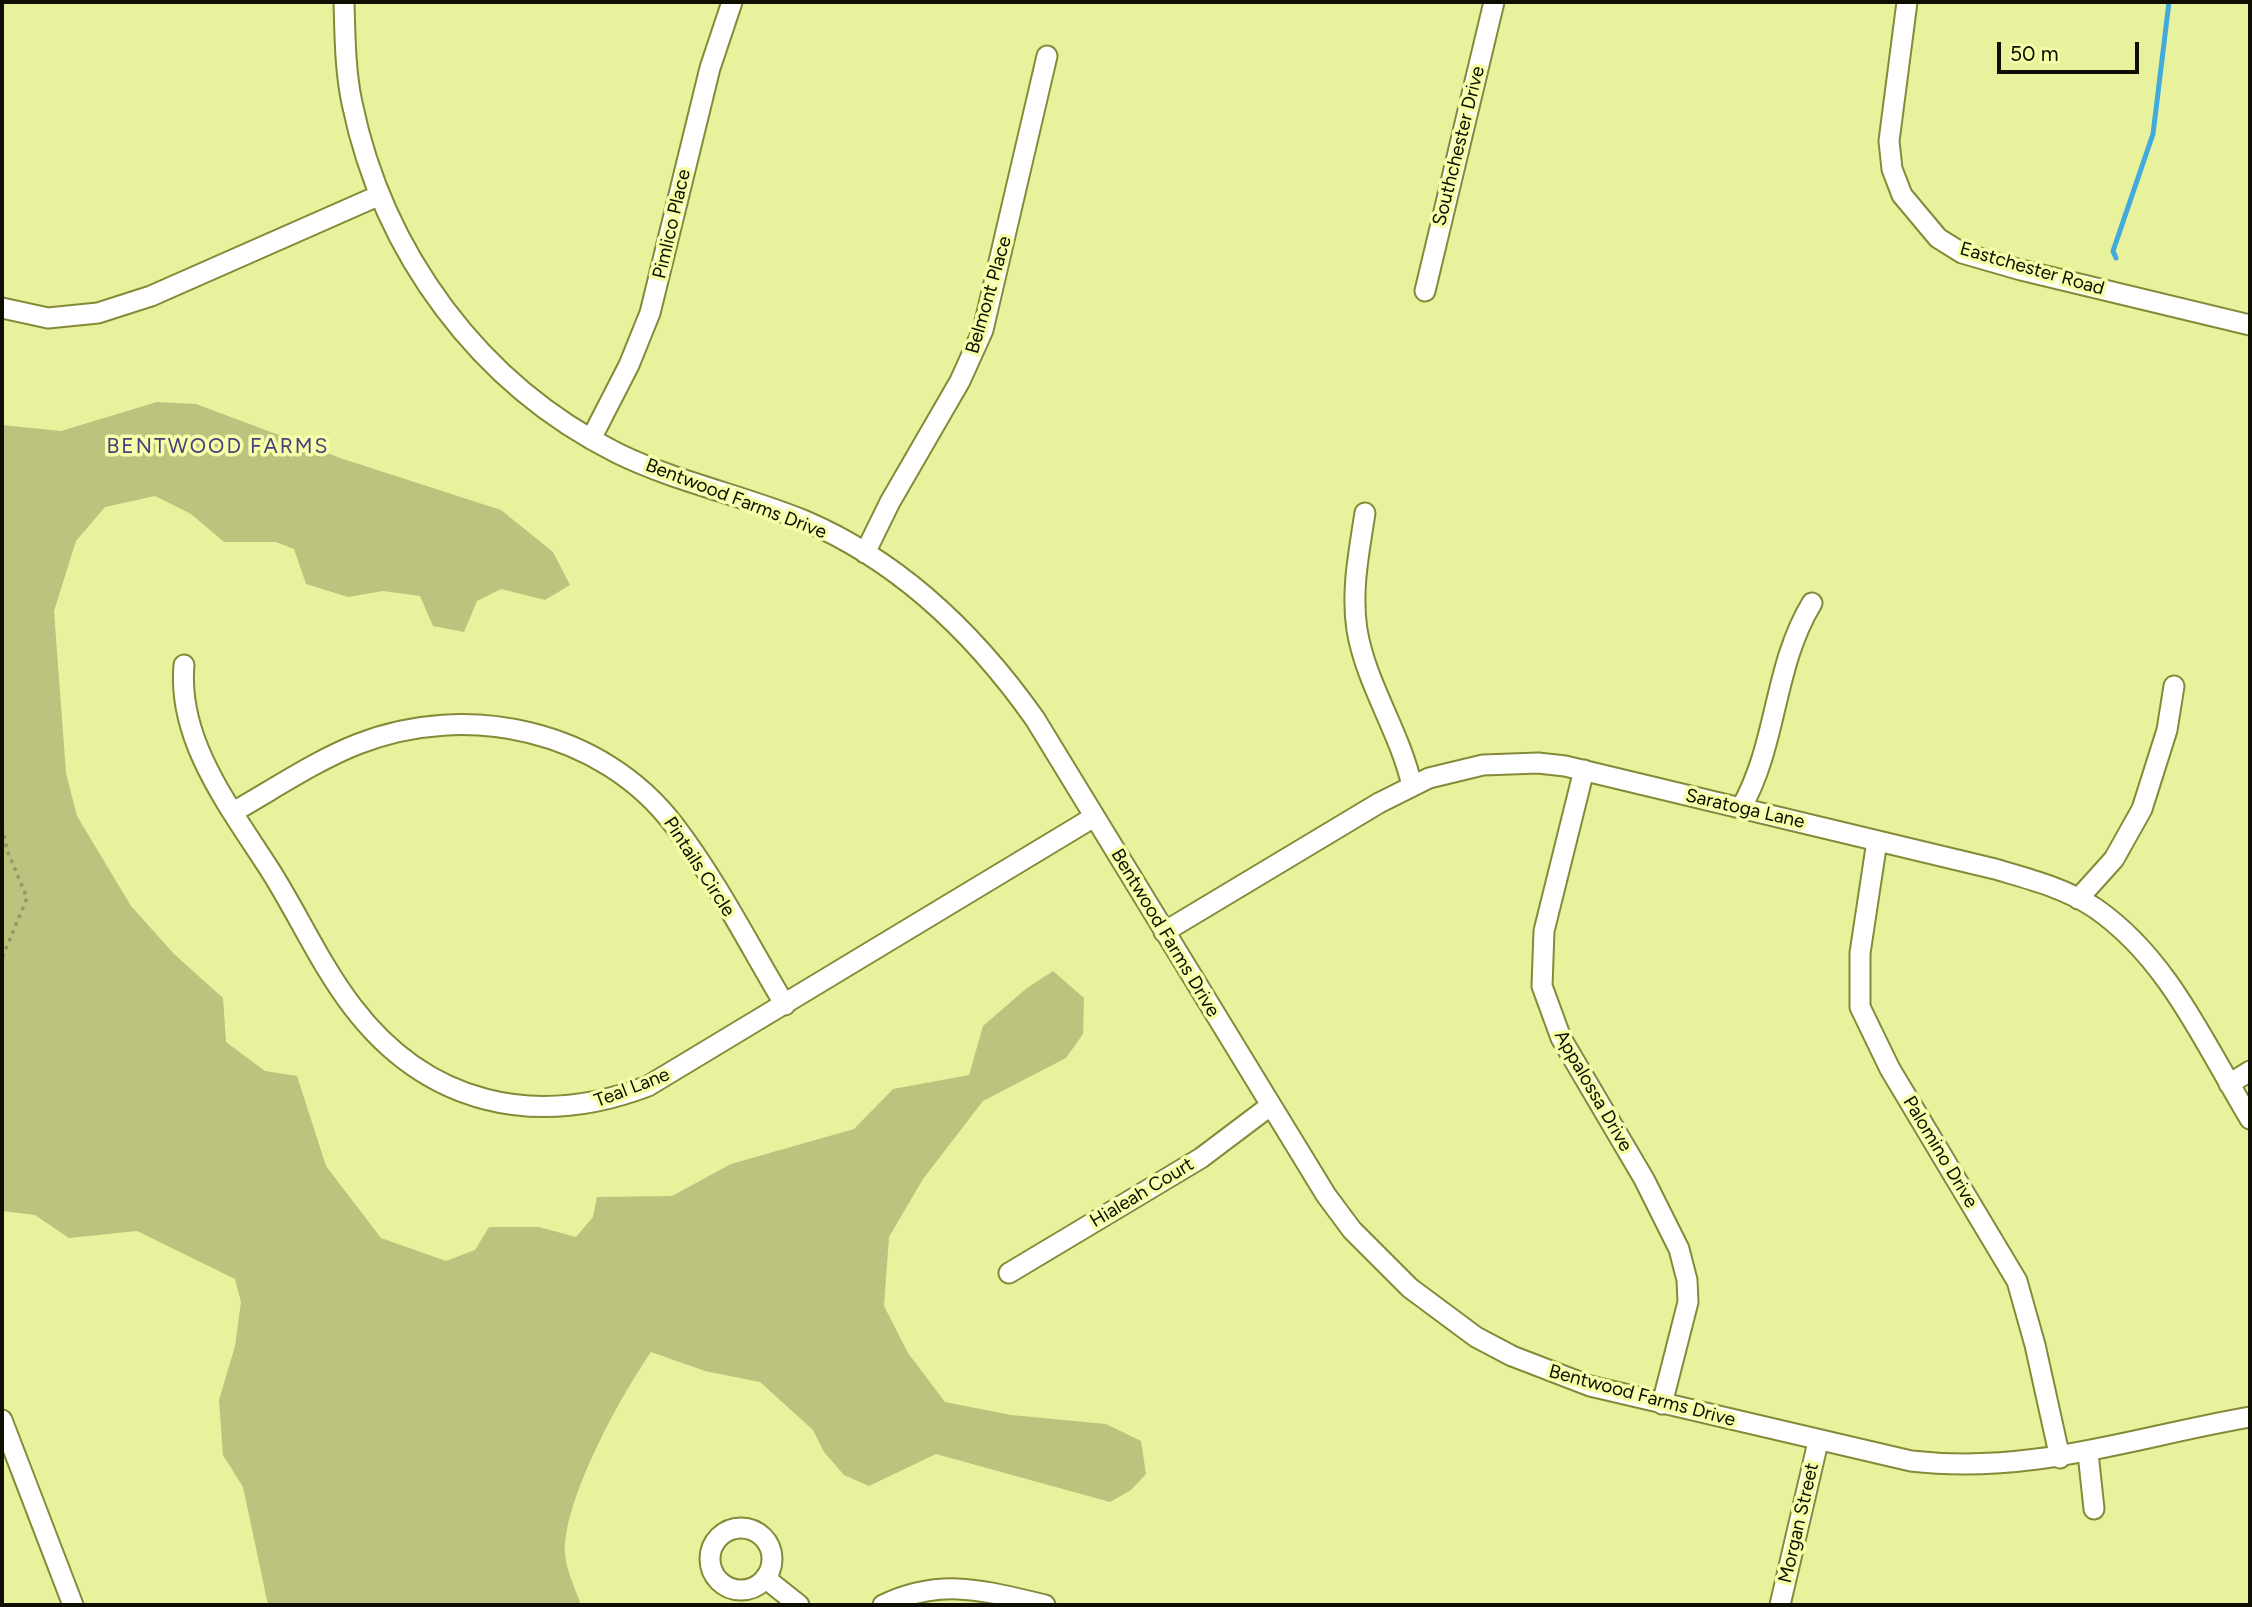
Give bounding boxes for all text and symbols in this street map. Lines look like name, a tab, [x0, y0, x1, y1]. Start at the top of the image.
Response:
scale bar	[2000, 28, 2142, 72]
text: 50 m	[2010, 41, 2059, 66]
street label: Southchester Drive	[1428, 64, 1490, 228]
street label: Pimlico Place	[648, 167, 696, 281]
street label: Belmont Place	[961, 234, 1017, 356]
street label: Eastchester Road	[1957, 237, 2107, 301]
district label: BENTWOOD FARMS	[108, 434, 328, 460]
street label: Bentwood Farms Drive	[642, 454, 830, 544]
street label: Saratoga Lane	[1683, 784, 1807, 834]
street label: Pintails Circle	[658, 813, 740, 921]
street label: Bentwood Farms Drive	[1106, 845, 1224, 1021]
street label: Appalossa Drive	[1549, 1026, 1637, 1156]
street label: Teal Lane	[591, 1063, 673, 1113]
street label: Palomino Drive	[1898, 1092, 1982, 1212]
street label: Hialeah Court	[1086, 1153, 1198, 1233]
street label: Bentwood Farms Drive	[1546, 1360, 1738, 1432]
street label: Morgan Street	[1774, 1461, 1824, 1585]

